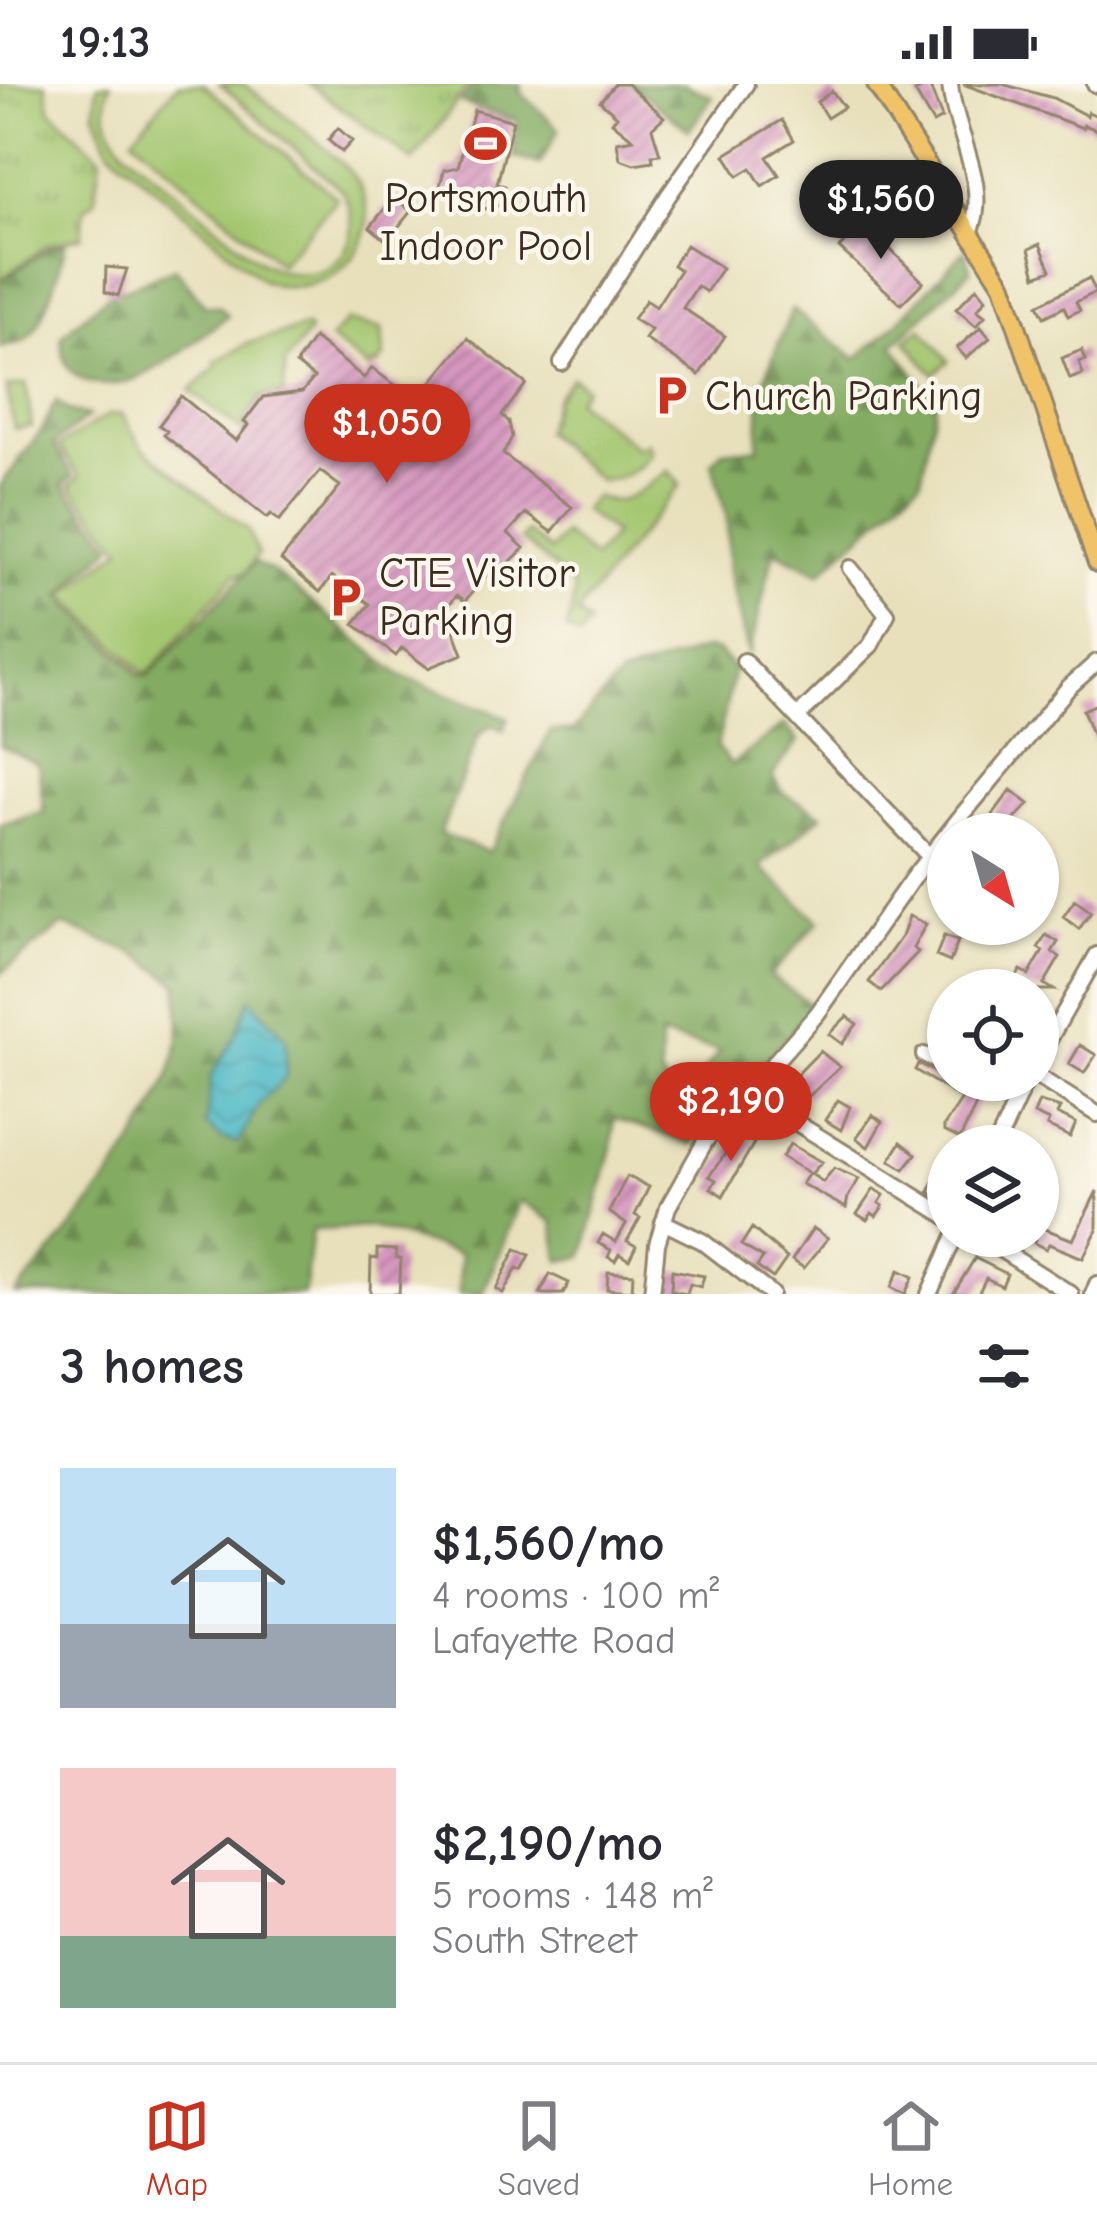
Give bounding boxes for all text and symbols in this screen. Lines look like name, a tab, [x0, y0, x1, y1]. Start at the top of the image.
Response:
text: 19:13	[60, 16, 150, 68]
sports icon: Portsmouth Indoor Pool	[463, 121, 509, 167]
pin: $1,560	[783, 160, 979, 262]
place label: Portsmouth Indoor Pool	[380, 174, 592, 271]
text: $1,560	[826, 176, 936, 221]
place label: Church Parking	[705, 372, 982, 421]
parking icon: Church Parking	[648, 373, 694, 419]
pin: $1,050	[289, 384, 485, 486]
text: $1,050	[331, 400, 443, 445]
place label: CTE Visitor Parking	[379, 549, 575, 646]
parking icon: CTE Visitor Parking	[322, 574, 368, 620]
north arrow	[927, 813, 1059, 945]
map controls	[927, 813, 1059, 1257]
button: locate	[927, 969, 1059, 1101]
pin: $2,190	[633, 1062, 829, 1164]
text: $2,190	[677, 1078, 785, 1123]
button: layers	[927, 1125, 1059, 1257]
icon: filters	[971, 1333, 1037, 1399]
text: 3 homes	[60, 1337, 244, 1396]
text: $1,560/mo	[432, 1514, 665, 1573]
icon: home	[156, 1516, 300, 1660]
text: 4 rooms · 100 m²	[432, 1573, 719, 1618]
text: Lafayette Road	[432, 1618, 676, 1663]
text: $2,190/mo	[432, 1814, 663, 1873]
icon: home	[156, 1816, 300, 1960]
text: 5 rooms · 148 m²	[432, 1873, 713, 1918]
text: South Street	[432, 1918, 637, 1963]
tab: Map	[144, 2093, 210, 2203]
tab: Saved	[498, 2093, 580, 2203]
tab: Home	[868, 2093, 953, 2203]

